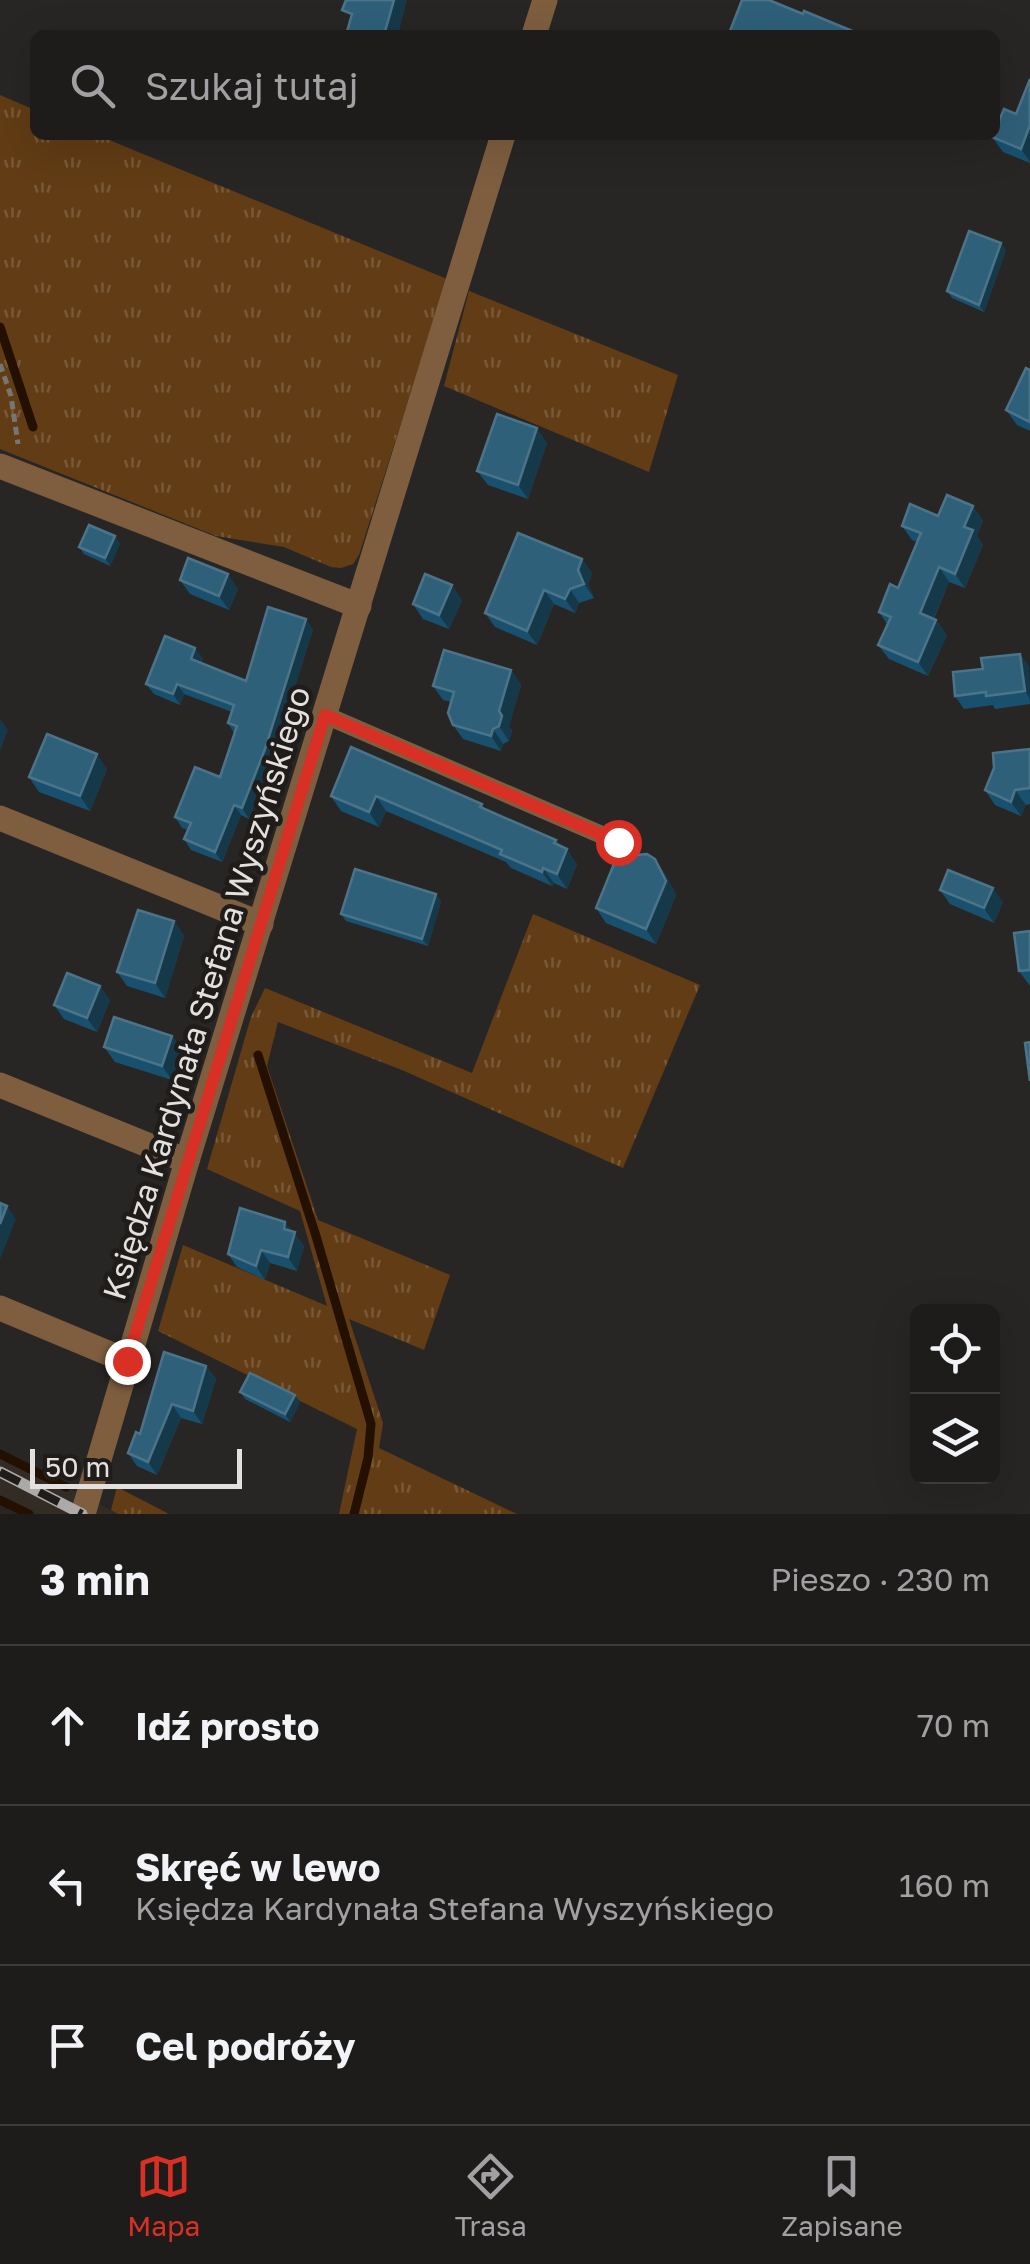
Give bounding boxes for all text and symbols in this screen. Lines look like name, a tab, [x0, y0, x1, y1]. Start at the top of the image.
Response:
search box	[30, 30, 1000, 140]
icon: search	[65, 58, 120, 113]
text: Szukaj tutaj	[145, 63, 359, 108]
street label: Księdza Kardynała Stefana Wyszyńskiego	[94, 682, 318, 1304]
route start	[596, 820, 642, 866]
map controls	[910, 1304, 1000, 1484]
button: locate	[910, 1304, 1000, 1394]
route end	[105, 1339, 151, 1385]
button: layers	[910, 1394, 1000, 1484]
scale bar	[30, 1444, 242, 1488]
text: 50 m	[45, 1450, 110, 1483]
text: 3 min	[40, 1554, 150, 1604]
text: Pieszo · 230 m	[770, 1560, 990, 1598]
icon: ahead	[40, 1698, 95, 1753]
text: Idź prosto	[135, 1703, 320, 1748]
text: 70 m	[917, 1706, 990, 1744]
text: Skręć w lewo	[135, 1844, 380, 1889]
icon: left	[40, 1858, 95, 1913]
text: 160 m	[899, 1866, 990, 1904]
text: Księdza Kardynała Stefana Wyszyńskiego	[135, 1889, 774, 1927]
icon: arrive	[40, 2018, 95, 2073]
text: Cel podróży	[135, 2023, 356, 2068]
tab: Mapa	[127, 2149, 200, 2242]
tab: Trasa	[455, 2149, 527, 2242]
tab: Zapisane	[781, 2149, 903, 2242]

